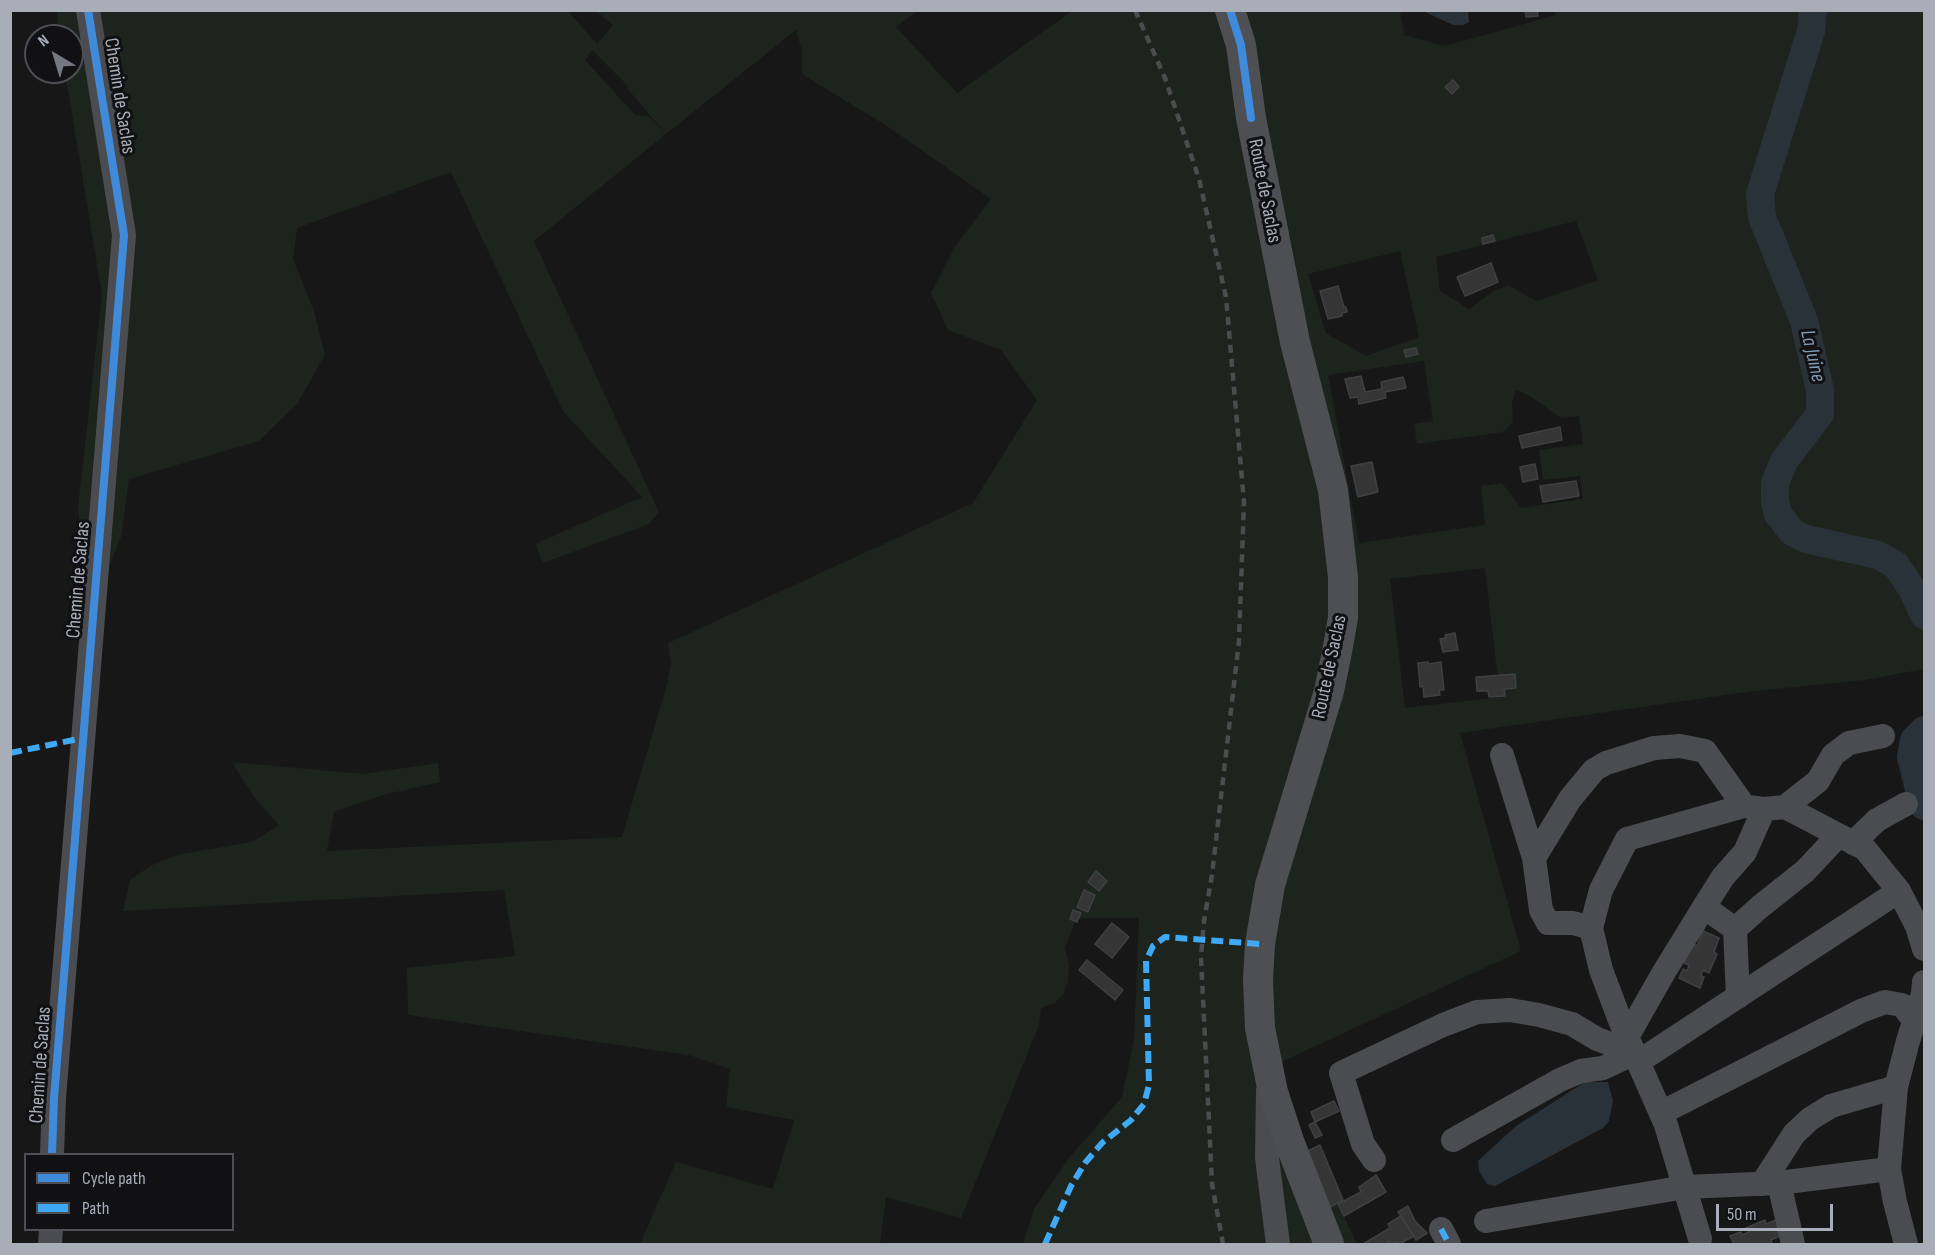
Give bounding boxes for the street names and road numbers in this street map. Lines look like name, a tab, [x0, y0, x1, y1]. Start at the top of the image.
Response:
street label: Chemin de Saclas	[98, 36, 140, 156]
street label: Route de Saclas	[1242, 137, 1286, 245]
street label: Chemin de Saclas	[62, 521, 96, 639]
street label: Route de Saclas	[1307, 613, 1353, 721]
street label: Chemin de Saclas	[25, 1006, 57, 1124]

